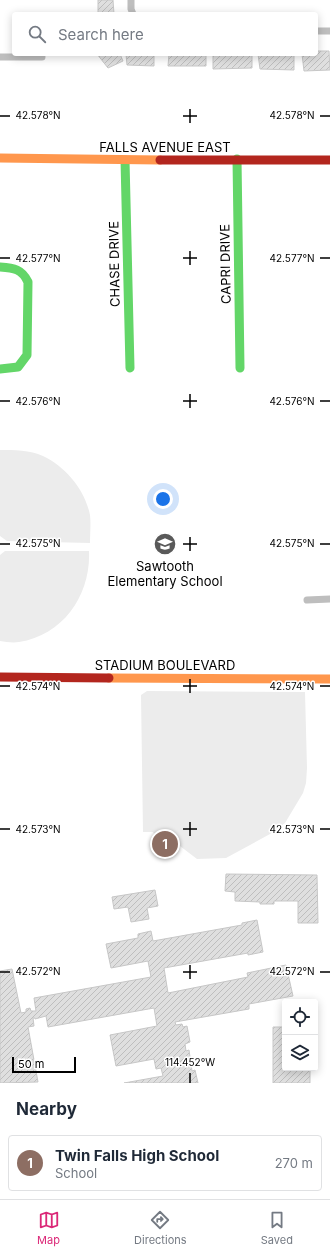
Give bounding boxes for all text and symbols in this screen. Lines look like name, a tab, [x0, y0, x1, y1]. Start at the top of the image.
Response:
search box	[12, 12, 318, 56]
icon: search	[26, 23, 48, 45]
text: Search here	[58, 25, 144, 44]
text: 42.578°N	[15, 109, 61, 121]
text: 42.578°N	[269, 109, 315, 121]
street label: FALLS AVENUE EAST	[99, 139, 231, 155]
street label: CHASE DRIVE	[105, 221, 123, 307]
street label: CAPRI DRIVE	[216, 224, 234, 304]
text: 42.577°N	[16, 252, 60, 264]
text: 42.577°N	[270, 252, 314, 264]
text: 42.576°N	[15, 395, 61, 407]
text: 42.576°N	[269, 395, 315, 407]
your location	[153, 489, 173, 509]
school or university icon: Sawtooth Elementary School	[152, 531, 178, 557]
text: 42.575°N	[15, 537, 61, 549]
text: 42.575°N	[269, 537, 315, 549]
place label: Sawtooth Elementary School	[107, 558, 223, 589]
street label: STADIUM BOULEVARD	[95, 657, 235, 673]
text: 42.574°N	[16, 680, 60, 692]
text: 42.574°N	[270, 680, 314, 692]
text: 42.573°N	[16, 823, 61, 835]
text: 42.573°N	[270, 823, 315, 835]
pin: 1	[152, 829, 178, 859]
text: 42.572°N	[15, 965, 61, 977]
text: 42.572°N	[269, 965, 315, 977]
map controls	[282, 999, 318, 1071]
button: locate	[282, 999, 318, 1035]
button: layers	[282, 1035, 318, 1071]
scale bar	[12, 1055, 76, 1074]
text: 114.452°W	[165, 1056, 215, 1068]
text: 50 m	[18, 1057, 44, 1071]
text: Nearby	[16, 1099, 77, 1119]
text: Twin Falls High School	[55, 1146, 219, 1165]
text: 1	[27, 1155, 33, 1171]
text: 270 m	[275, 1155, 313, 1171]
text: School	[55, 1165, 97, 1181]
tab: Map	[37, 1209, 60, 1247]
tab: Directions	[134, 1209, 187, 1247]
tab: Saved	[261, 1209, 293, 1247]

